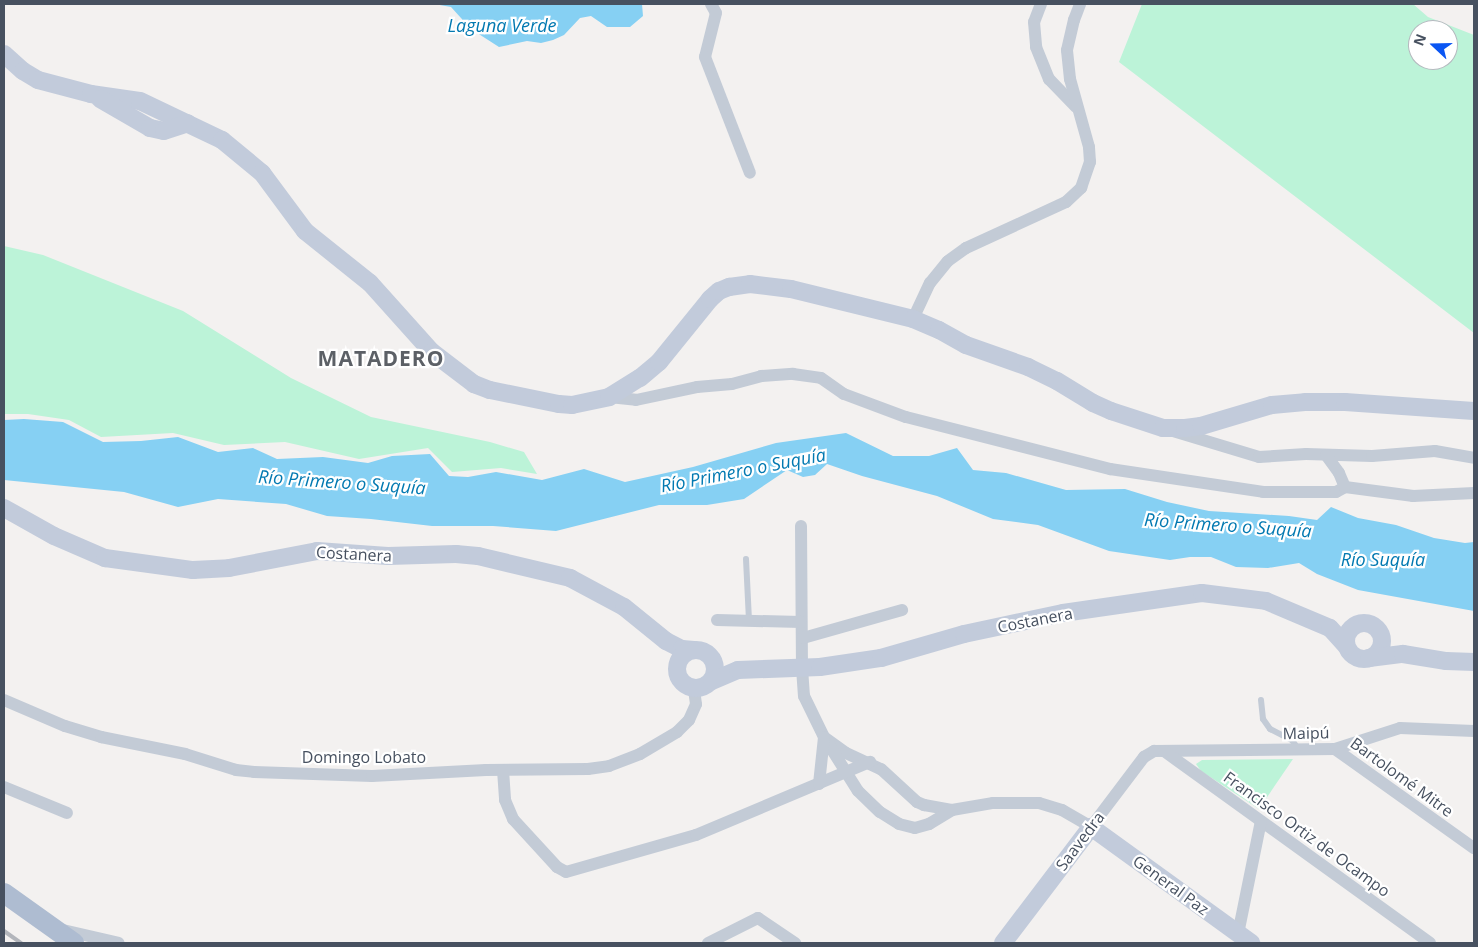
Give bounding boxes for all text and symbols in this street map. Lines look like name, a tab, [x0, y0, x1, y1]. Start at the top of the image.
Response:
water label: Laguna Verde	[447, 14, 557, 36]
north arrow	[1408, 20, 1458, 70]
text: N	[1409, 31, 1430, 49]
district label: MATADERO	[317, 345, 445, 371]
water label: Río Primero o Suquía	[659, 443, 827, 497]
water label: Río Primero o Suquía	[258, 465, 426, 499]
water label: Río Primero o Suquía	[1144, 508, 1312, 542]
street label: Costanera	[315, 542, 393, 566]
water label: Río Suquía	[1341, 548, 1425, 570]
street label: Costanera	[996, 603, 1074, 637]
street label: Maipú	[1282, 723, 1330, 743]
street label: Bartolomé Mitre	[1347, 733, 1457, 821]
street label: Domingo Lobato	[302, 747, 426, 767]
street label: Francisco Ortiz de Ocampo	[1220, 767, 1394, 901]
street label: Saavedra	[1052, 808, 1108, 874]
street label: General Paz	[1129, 851, 1213, 919]

